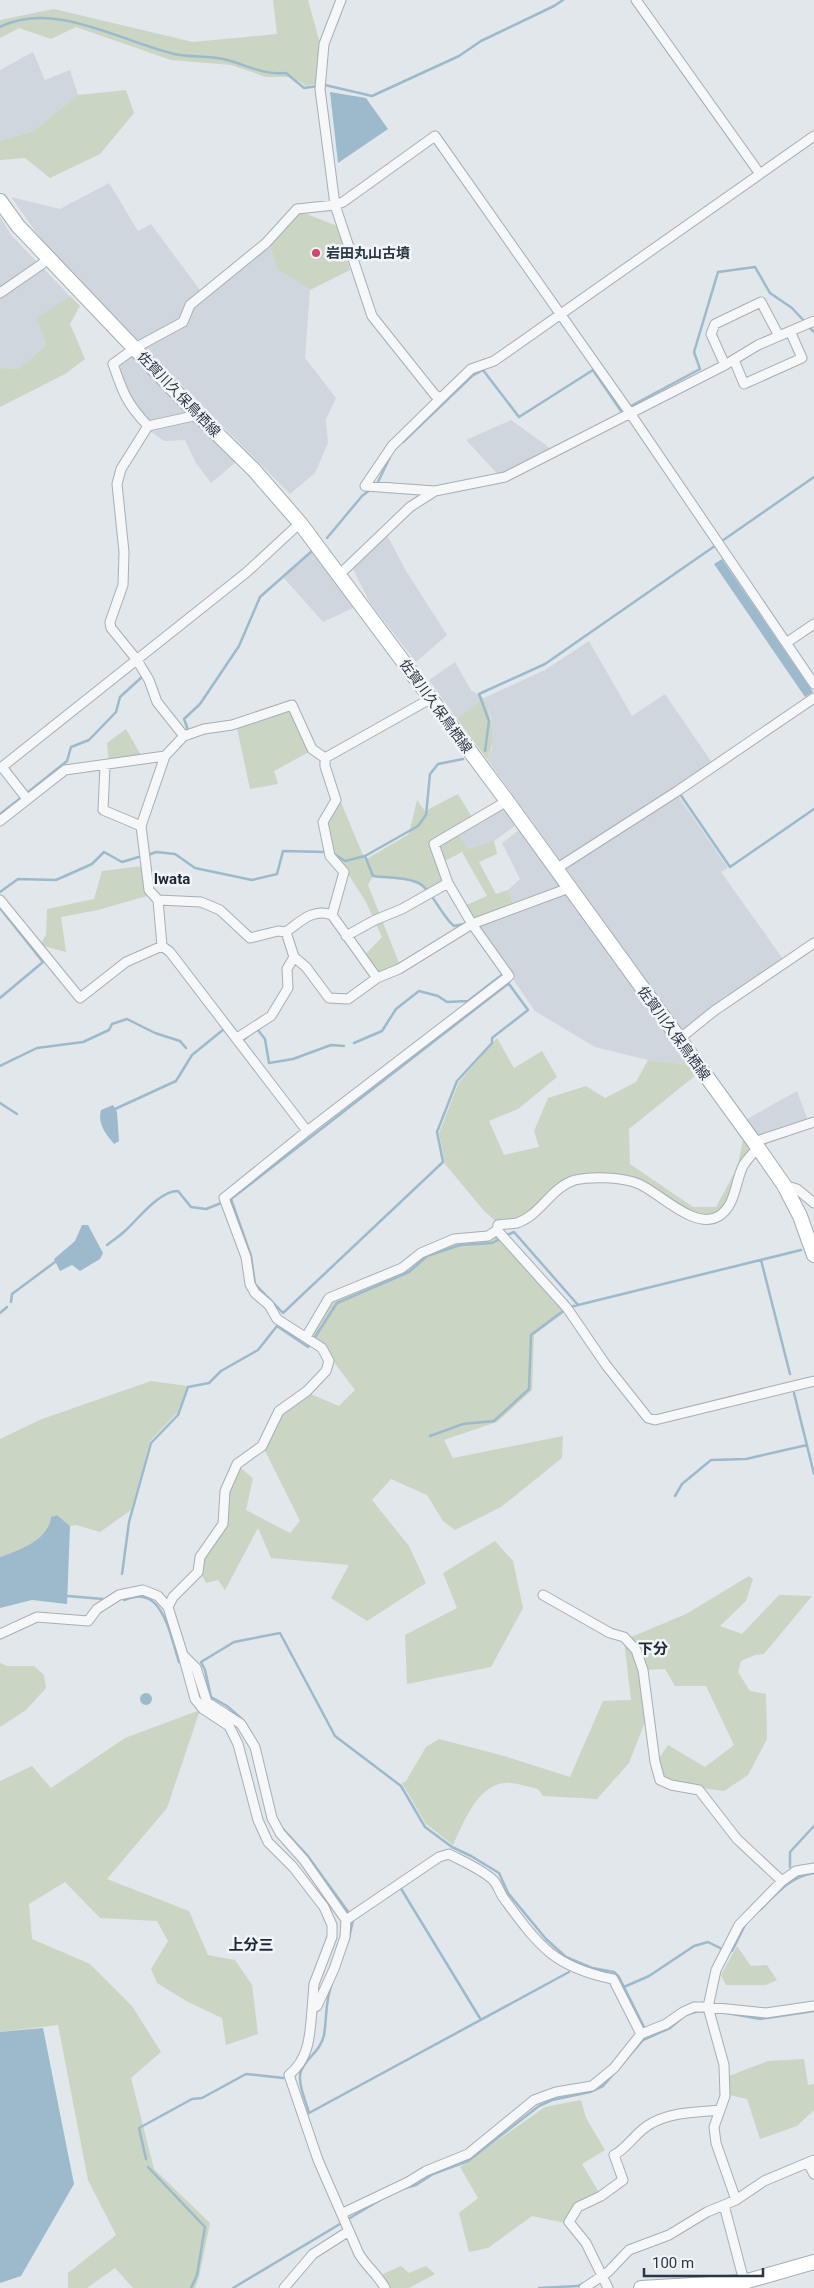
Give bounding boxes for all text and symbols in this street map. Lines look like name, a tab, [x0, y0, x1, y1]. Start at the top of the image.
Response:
place label: 岩田丸山古墳	[326, 245, 410, 261]
marker: 岩田丸山古墳	[310, 247, 322, 259]
street label: 佐賀川久保鳥栖線	[134, 348, 224, 440]
street label: 佐賀川久保鳥栖線	[397, 656, 475, 756]
district label: Iwata	[154, 870, 190, 888]
street label: 佐賀川久保鳥栖線	[635, 983, 713, 1083]
district label: 下分	[638, 1640, 668, 1658]
district label: 上分三	[228, 1936, 274, 1954]
scale bar	[644, 2246, 763, 2278]
text: 100 m	[652, 2254, 694, 2272]

